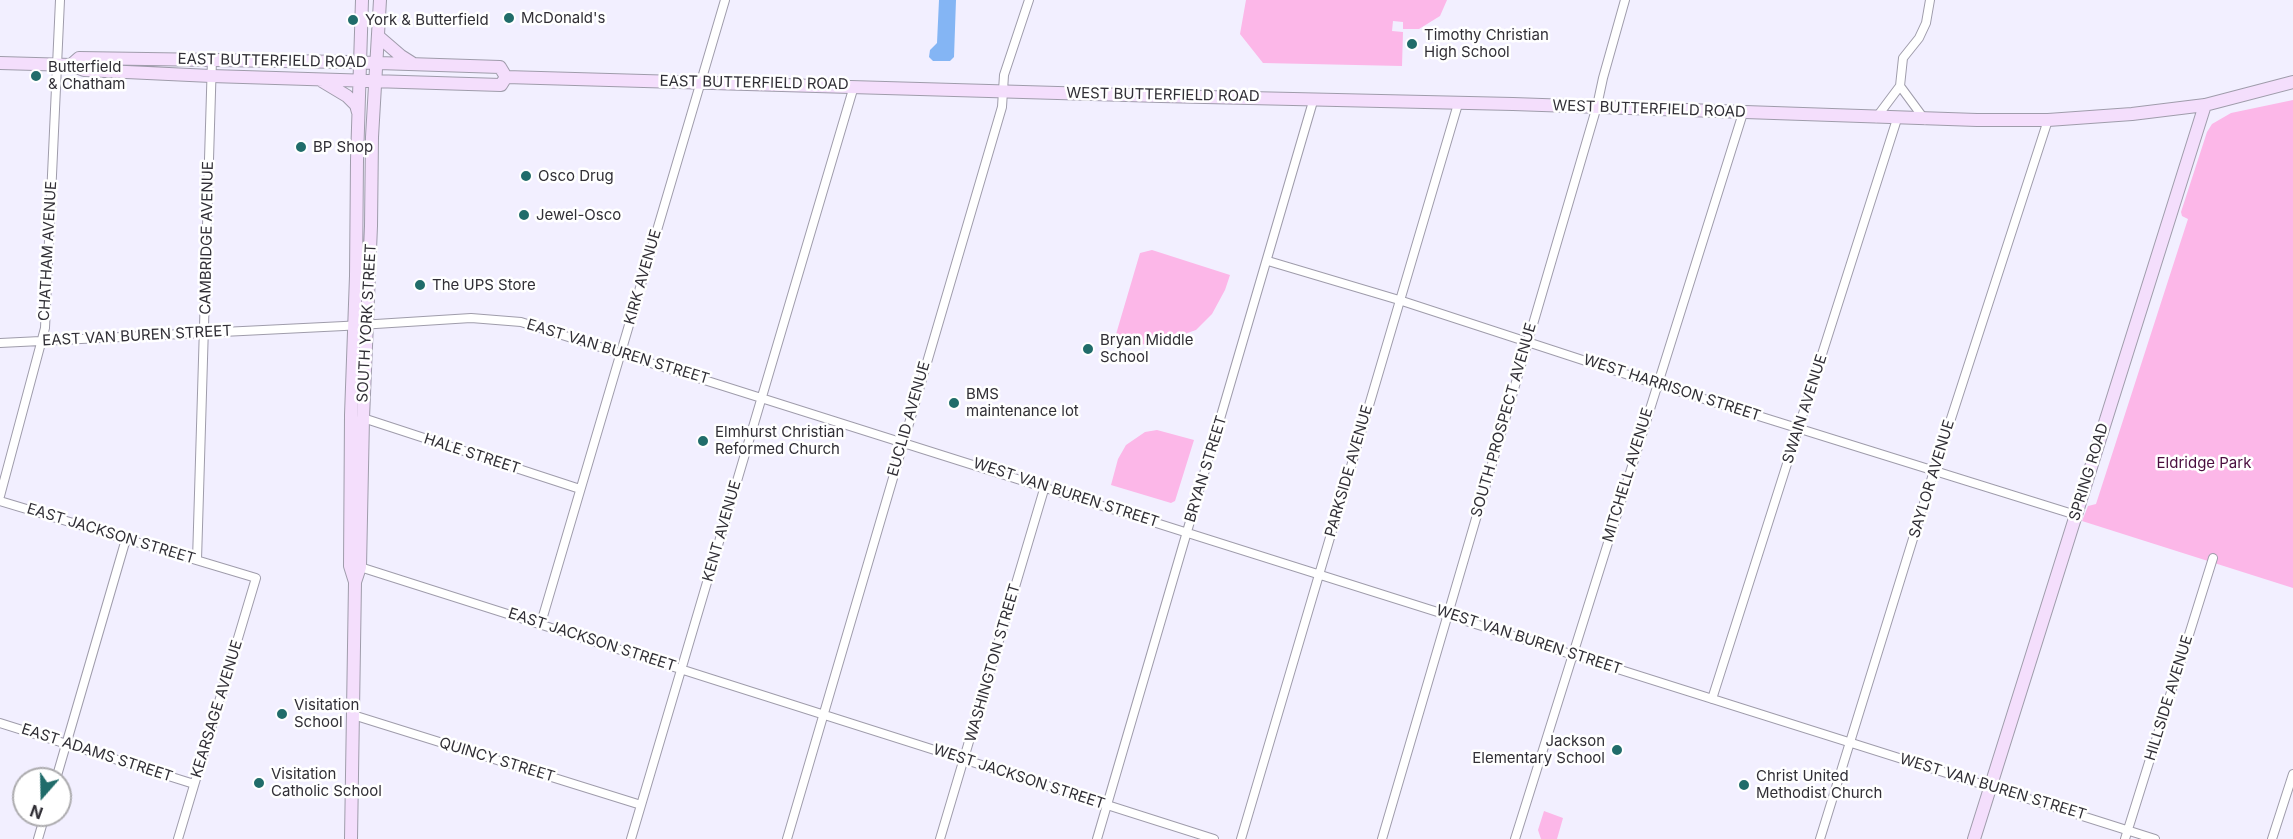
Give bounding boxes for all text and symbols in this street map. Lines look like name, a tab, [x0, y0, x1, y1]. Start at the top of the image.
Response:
place label: McDonald's	[521, 9, 605, 27]
place label: York & Butterfield	[365, 11, 489, 29]
marker: McDonald's	[502, 11, 516, 25]
marker: York & Butterfield	[346, 13, 360, 27]
place label: Timothy Christian High School	[1424, 26, 1549, 61]
marker: Timothy Christian High School	[1405, 37, 1419, 51]
street label: EAST BUTTERFIELD ROAD	[177, 50, 367, 72]
place label: Butterfield & Chatham	[48, 58, 125, 93]
marker: Butterfield & Chatham	[29, 69, 43, 83]
street label: EAST BUTTERFIELD ROAD	[659, 72, 849, 94]
street label: WEST BUTTERFIELD ROAD	[1066, 84, 1260, 106]
street label: WEST BUTTERFIELD ROAD	[1552, 97, 1746, 121]
place label: BP Shop	[313, 138, 373, 156]
marker: BP Shop	[294, 140, 308, 154]
street label: CAMBRIDGE AVENUE	[197, 161, 217, 315]
place label: Osco Drug	[538, 167, 614, 185]
marker: Osco Drug	[519, 169, 533, 183]
street label: CHATHAM AVENUE	[35, 180, 61, 322]
place label: Jewel-Osco	[536, 206, 621, 224]
marker: Jewel-Osco	[517, 208, 531, 222]
street label: KIRK AVENUE	[621, 227, 665, 327]
street label: SOUTH YORK STREET	[354, 243, 380, 403]
place label: The UPS Store	[432, 276, 536, 294]
marker: The UPS Store	[413, 278, 427, 292]
street label: EAST VAN BUREN STREET	[525, 316, 711, 388]
street label: SOUTH PROSPECT AVENUE	[1468, 321, 1540, 519]
street label: EAST VAN BUREN STREET	[42, 322, 232, 350]
place label: Bryan Middle School	[1100, 331, 1193, 366]
marker: Bryan Middle School	[1081, 342, 1095, 356]
street label: WEST HARRISON STREET	[1581, 351, 1763, 425]
street label: SWAIN AVENUE	[1779, 352, 1831, 466]
street label: EUCLID AVENUE	[884, 359, 934, 479]
place label: BMS maintenance lot	[966, 385, 1079, 420]
marker: BMS maintenance lot	[947, 396, 961, 410]
street label: PARKSIDE AVENUE	[1322, 403, 1376, 539]
street label: MITCHELL AVENUE	[1599, 406, 1657, 544]
street label: BRYAN STREET	[1181, 413, 1231, 525]
street label: SAYLOR AVENUE	[1905, 418, 1959, 540]
street label: SPRING ROAD	[2066, 421, 2112, 523]
place label: Elmhurst Christian Reformed Church	[715, 423, 844, 458]
street label: HALE STREET	[422, 430, 522, 478]
marker: Elmhurst Christian Reformed Church	[696, 434, 710, 448]
street label: WEST VAN BUREN STREET	[971, 454, 1161, 532]
park label: Eldridge Park	[2157, 454, 2251, 472]
street label: KENT AVENUE	[699, 478, 745, 584]
street label: EAST JACKSON STREET	[25, 500, 197, 568]
street label: WASHINGTON STREET	[962, 582, 1024, 744]
street label: WEST VAN BUREN STREET	[1434, 601, 1624, 679]
street label: EAST JACKSON STREET	[506, 604, 678, 676]
street label: HILLSIDE AVENUE	[2141, 633, 2197, 763]
street label: KEARSAGE AVENUE	[187, 638, 247, 780]
place label: Visitation School	[294, 696, 359, 731]
marker: Visitation School	[275, 707, 289, 721]
street label: EAST ADAMS STREET	[19, 720, 175, 786]
place label: Jackson Elementary School	[1472, 732, 1605, 767]
street label: QUINCY STREET	[437, 734, 557, 786]
street label: WEST JACKSON STREET	[931, 741, 1107, 813]
marker: Jackson Elementary School	[1610, 743, 1624, 757]
street label: WEST VAN BUREN STREET	[1897, 750, 2089, 824]
place label: Visitation Catholic School	[271, 765, 382, 800]
north arrow	[12, 767, 72, 827]
place label: Christ United Methodist Church	[1756, 767, 1882, 802]
marker: Visitation Catholic School	[252, 776, 266, 790]
marker: Christ United Methodist Church	[1737, 778, 1751, 792]
text: N	[27, 801, 46, 824]

